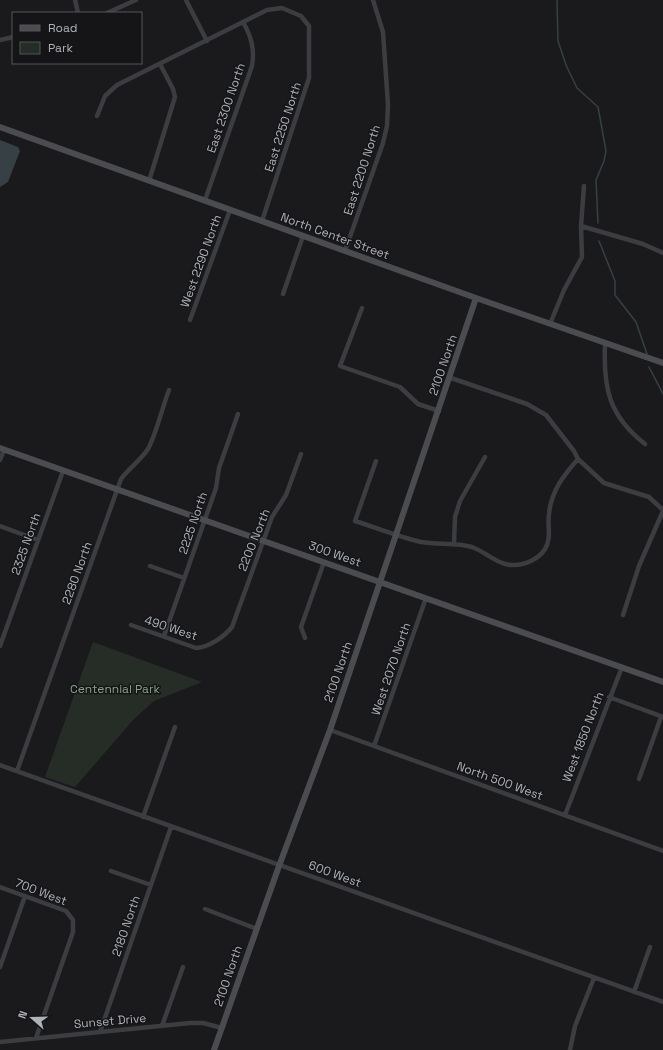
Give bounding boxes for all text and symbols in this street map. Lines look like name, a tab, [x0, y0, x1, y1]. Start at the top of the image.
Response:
legend	[12, 12, 142, 64]
text: Road	[48, 20, 77, 36]
text: Park	[48, 40, 73, 56]
street label: East 2300 North	[203, 61, 249, 155]
street label: East 2250 North	[261, 80, 305, 174]
street label: East 2200 North	[340, 123, 384, 217]
street label: North Center Street	[278, 209, 392, 263]
street label: West 2290 North	[177, 212, 225, 310]
street label: 2100 North	[425, 332, 461, 398]
street label: 2225 North	[175, 490, 211, 556]
street label: 2200 North	[234, 507, 274, 573]
street label: 2325 North	[7, 511, 45, 577]
street label: 300 West	[306, 538, 364, 570]
street label: 2280 North	[58, 539, 96, 607]
street label: 490 West	[143, 612, 199, 644]
street label: West 2070 North	[368, 620, 414, 718]
street label: 2100 North	[320, 639, 356, 705]
park label: Centennial Park	[70, 681, 161, 697]
street label: West 1850 North	[558, 690, 608, 784]
street label: North 500 West	[455, 758, 545, 804]
street label: 600 West	[306, 857, 364, 891]
street label: 700 West	[13, 875, 69, 909]
street label: 2180 North	[108, 893, 144, 959]
street label: 2100 North	[210, 943, 246, 1009]
north arrow	[12, 998, 52, 1038]
text: N	[15, 1009, 30, 1020]
street label: Sunset Drive	[73, 1010, 147, 1032]

